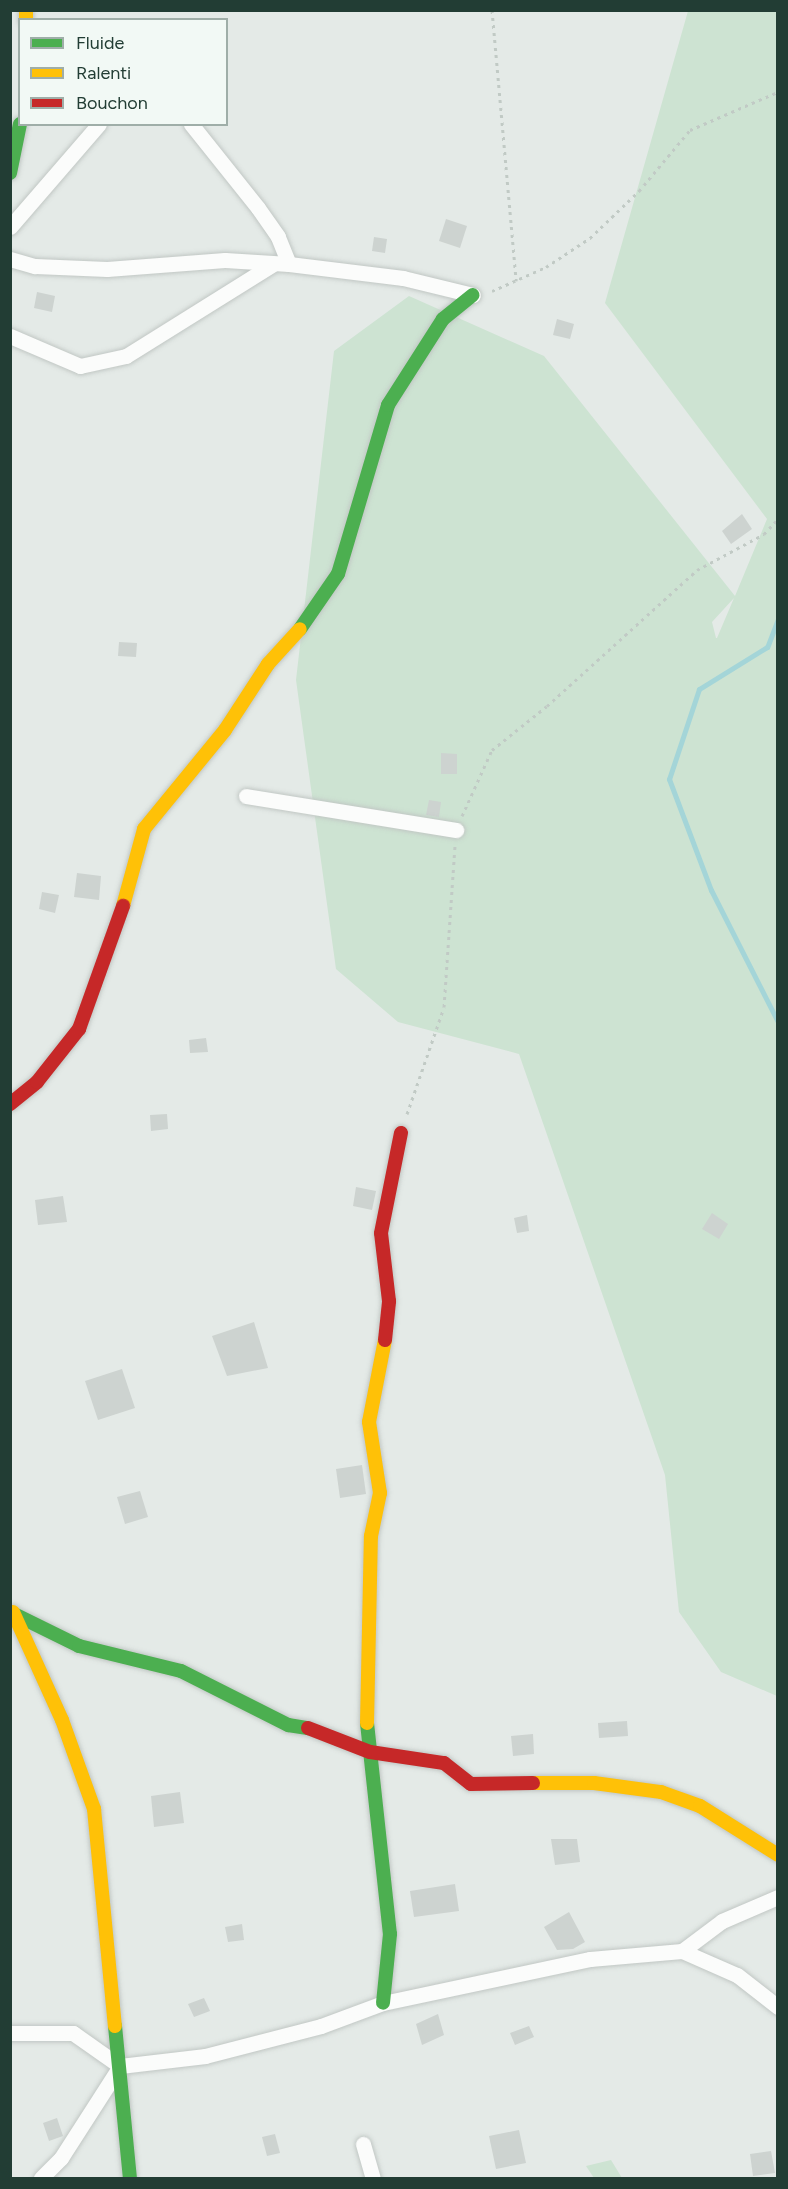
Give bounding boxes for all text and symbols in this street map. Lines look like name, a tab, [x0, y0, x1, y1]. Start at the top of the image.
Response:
legend	[18, 18, 228, 126]
text: Fluide	[76, 32, 124, 54]
text: Ralenti	[76, 62, 131, 84]
text: Bouchon	[76, 92, 148, 114]

